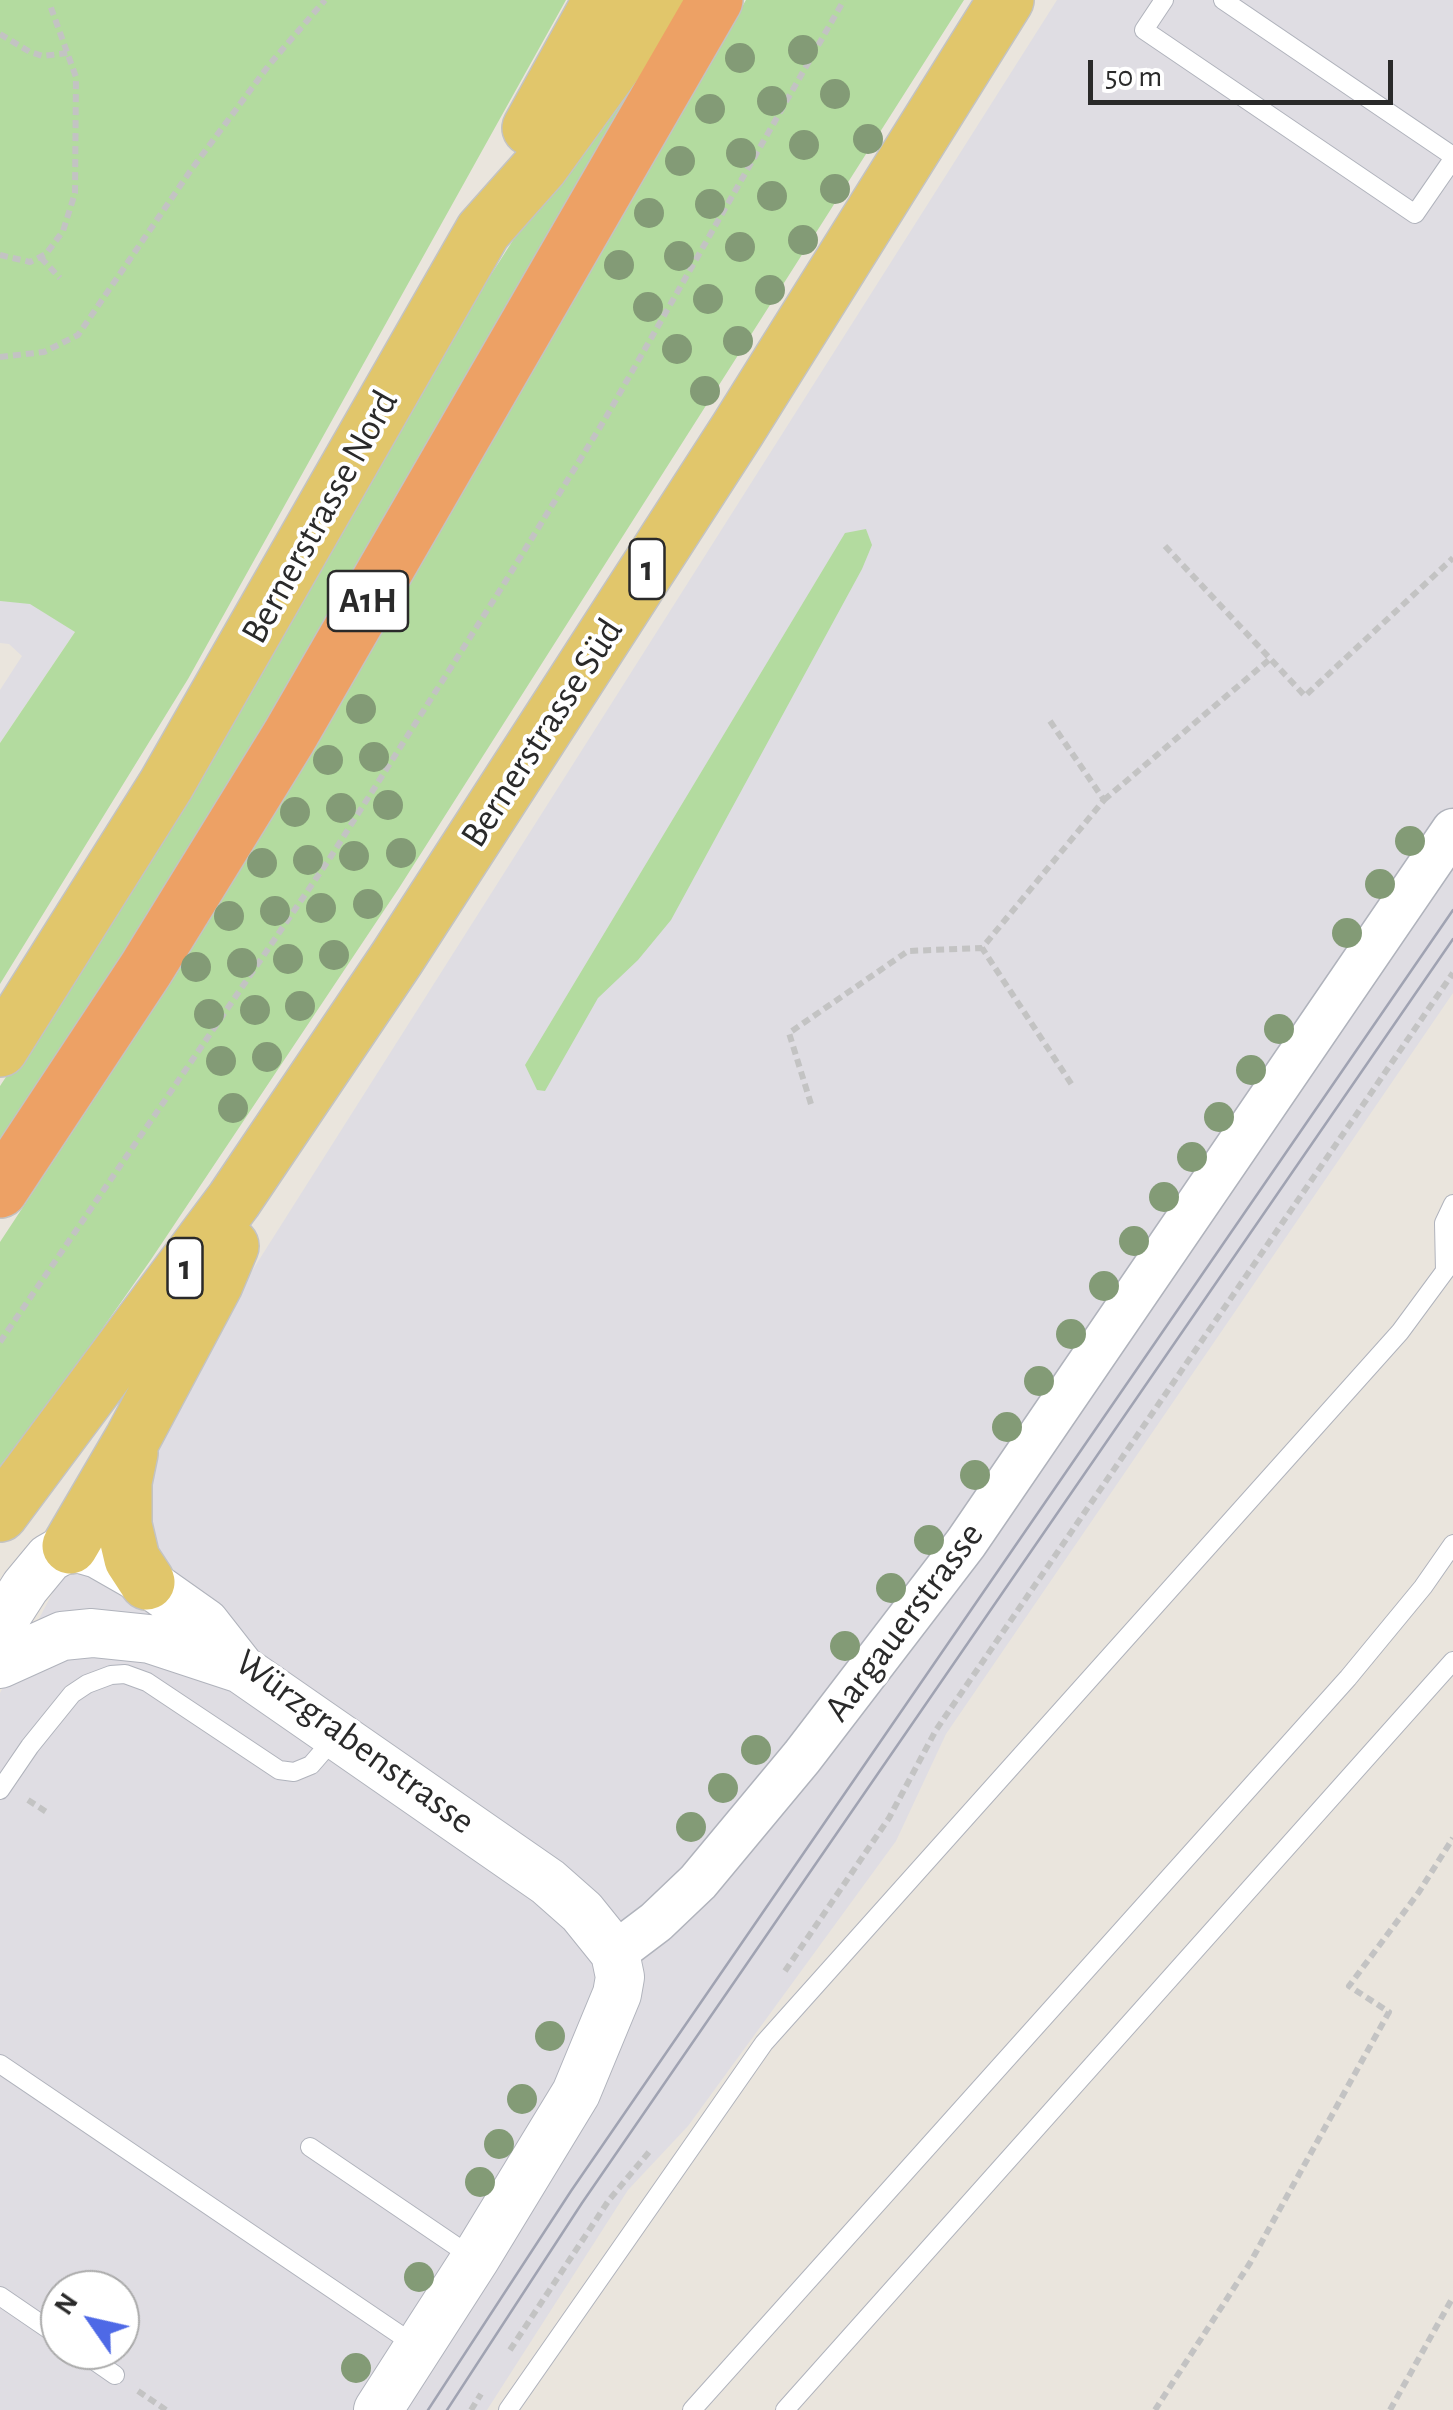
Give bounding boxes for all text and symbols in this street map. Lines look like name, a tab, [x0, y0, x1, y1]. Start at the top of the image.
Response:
scale bar	[1093, 40, 1398, 102]
text: 50 m	[1105, 62, 1162, 92]
street label: Bernerstrasse Nord	[232, 383, 408, 651]
road number: 1	[630, 539, 664, 599]
road number: A1H	[328, 571, 408, 631]
street label: Bernerstrasse Süd	[451, 610, 633, 856]
road number: 1	[168, 1238, 202, 1298]
street label: Aargauerstrasse	[814, 1513, 994, 1731]
street label: Würzgrabenstrasse	[226, 1640, 484, 1844]
north arrow	[40, 2270, 140, 2370]
text: N	[50, 2288, 84, 2320]

